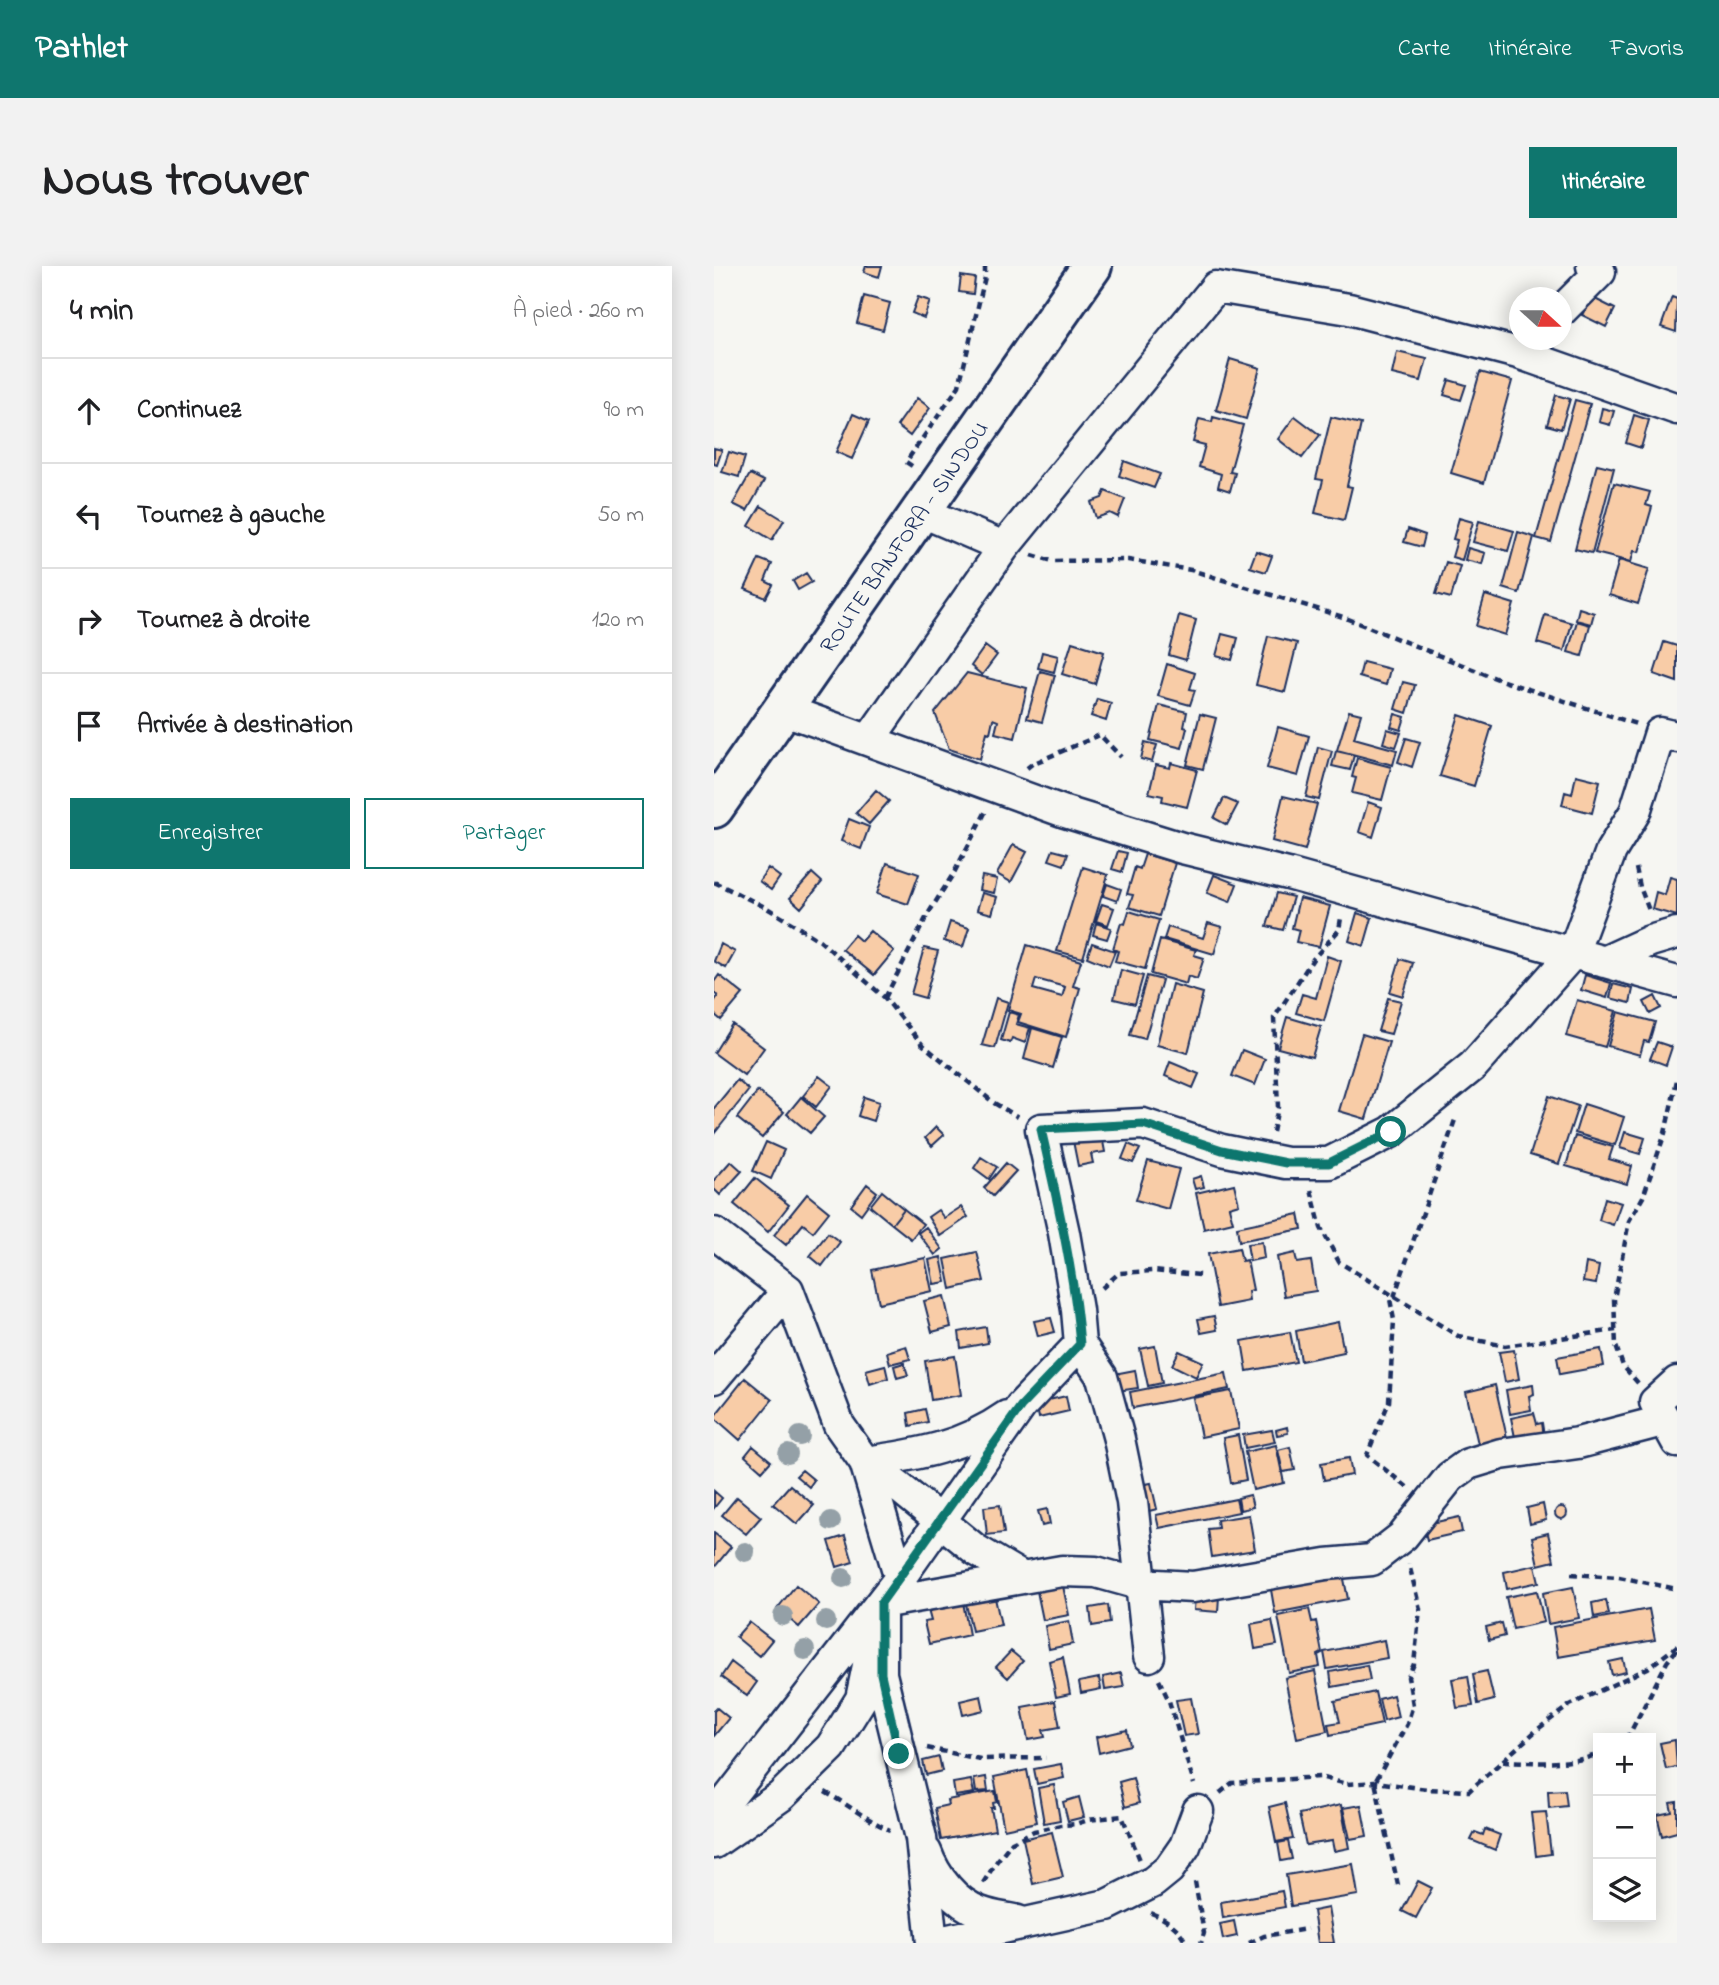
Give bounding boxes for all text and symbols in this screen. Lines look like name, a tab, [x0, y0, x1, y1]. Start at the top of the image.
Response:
text: Pathlet	[35, 25, 128, 73]
text: Carte	[1398, 32, 1450, 67]
text: Itinéraire	[1488, 32, 1572, 67]
text: Favoris	[1610, 32, 1684, 67]
text: Nous trouver	[42, 146, 308, 218]
button: Itinéraire	[1529, 147, 1677, 218]
north arrow	[1509, 287, 1572, 350]
text: 4 min	[70, 290, 133, 334]
text: À pied · 260 m	[513, 295, 644, 328]
icon: ahead	[70, 392, 108, 430]
text: Continuez	[137, 392, 241, 430]
text: 90 m	[604, 394, 644, 427]
street label: ROUTE BANFORA - SINDOU	[813, 415, 998, 661]
icon: left	[70, 497, 108, 535]
text: Tournez à gauche	[137, 497, 325, 535]
text: 50 m	[597, 499, 644, 532]
icon: right	[70, 602, 108, 640]
text: Tournez à droite	[137, 602, 310, 640]
text: 120 m	[592, 604, 644, 637]
icon: arrive	[70, 707, 108, 745]
text: Arrivée à destination	[137, 707, 353, 745]
button: Enregistrer	[70, 798, 350, 869]
button: Partager	[364, 798, 644, 869]
route start	[1375, 1116, 1406, 1147]
map controls	[1593, 1733, 1656, 1922]
button: +	[1593, 1733, 1656, 1796]
route end	[883, 1738, 914, 1769]
button: −	[1593, 1796, 1656, 1859]
button: layers	[1593, 1859, 1656, 1922]

